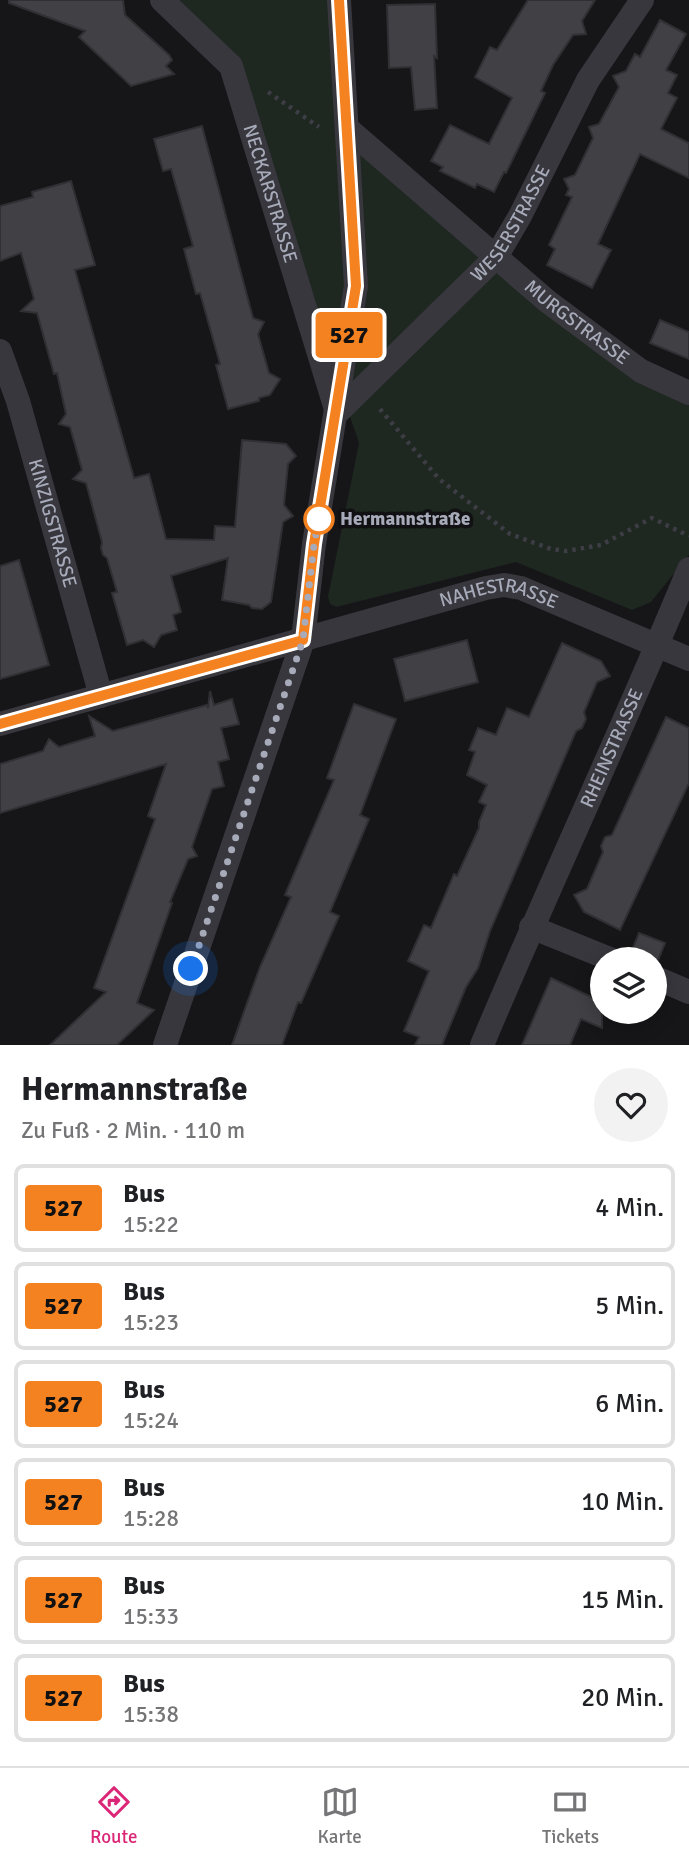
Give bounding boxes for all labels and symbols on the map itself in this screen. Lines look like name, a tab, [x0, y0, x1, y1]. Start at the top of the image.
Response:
street label: NECKARSTRASSE	[238, 121, 303, 266]
street label: WESERSTRASSE	[466, 161, 556, 287]
street label: MURGSTRASSE	[519, 275, 634, 370]
line badge: 527	[309, 312, 389, 358]
street label: KINZIGSTRASSE	[23, 456, 82, 590]
marker: Hermannstraße	[304, 504, 334, 534]
place label: Hermannstraße	[340, 507, 470, 531]
street label: NAHESTRASSE	[437, 573, 562, 614]
street label: RHEINSTRASSE	[575, 685, 649, 812]
your location	[173, 951, 208, 986]

